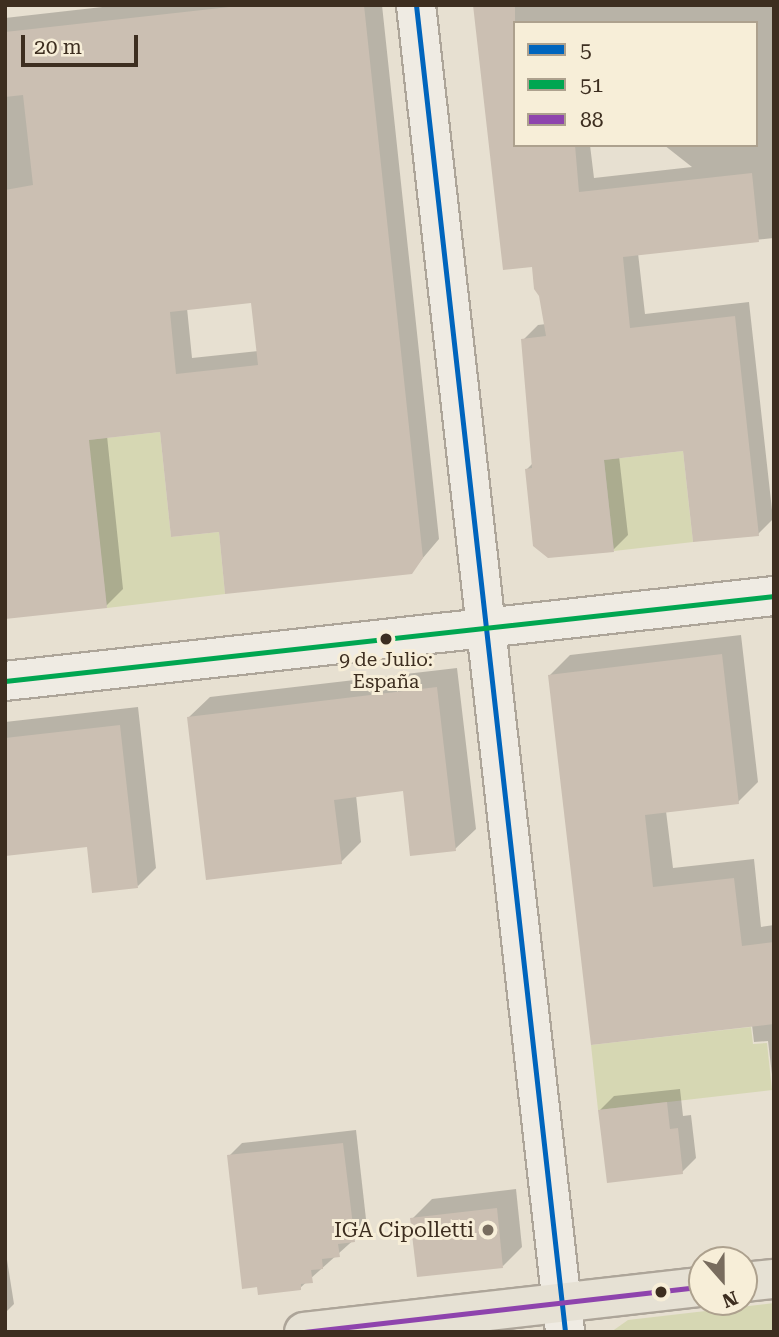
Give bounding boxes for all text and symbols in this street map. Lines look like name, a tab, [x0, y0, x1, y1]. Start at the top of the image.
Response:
scale bar	[24, 21, 142, 65]
legend	[513, 21, 758, 147]
text: 20 m	[34, 35, 82, 59]
text: 5	[580, 38, 592, 62]
text: 51	[580, 73, 604, 97]
text: 88	[580, 108, 604, 132]
marker: 9 de Julio: España	[379, 632, 393, 646]
place label: 9 de Julio: España	[339, 649, 433, 693]
place label: IGA Cipolletti	[334, 1217, 474, 1243]
marker: IGA Cipolletti	[480, 1222, 496, 1238]
north arrow	[688, 1246, 758, 1316]
unlabelled marker	[654, 1285, 668, 1299]
text: N	[719, 1286, 741, 1313]

